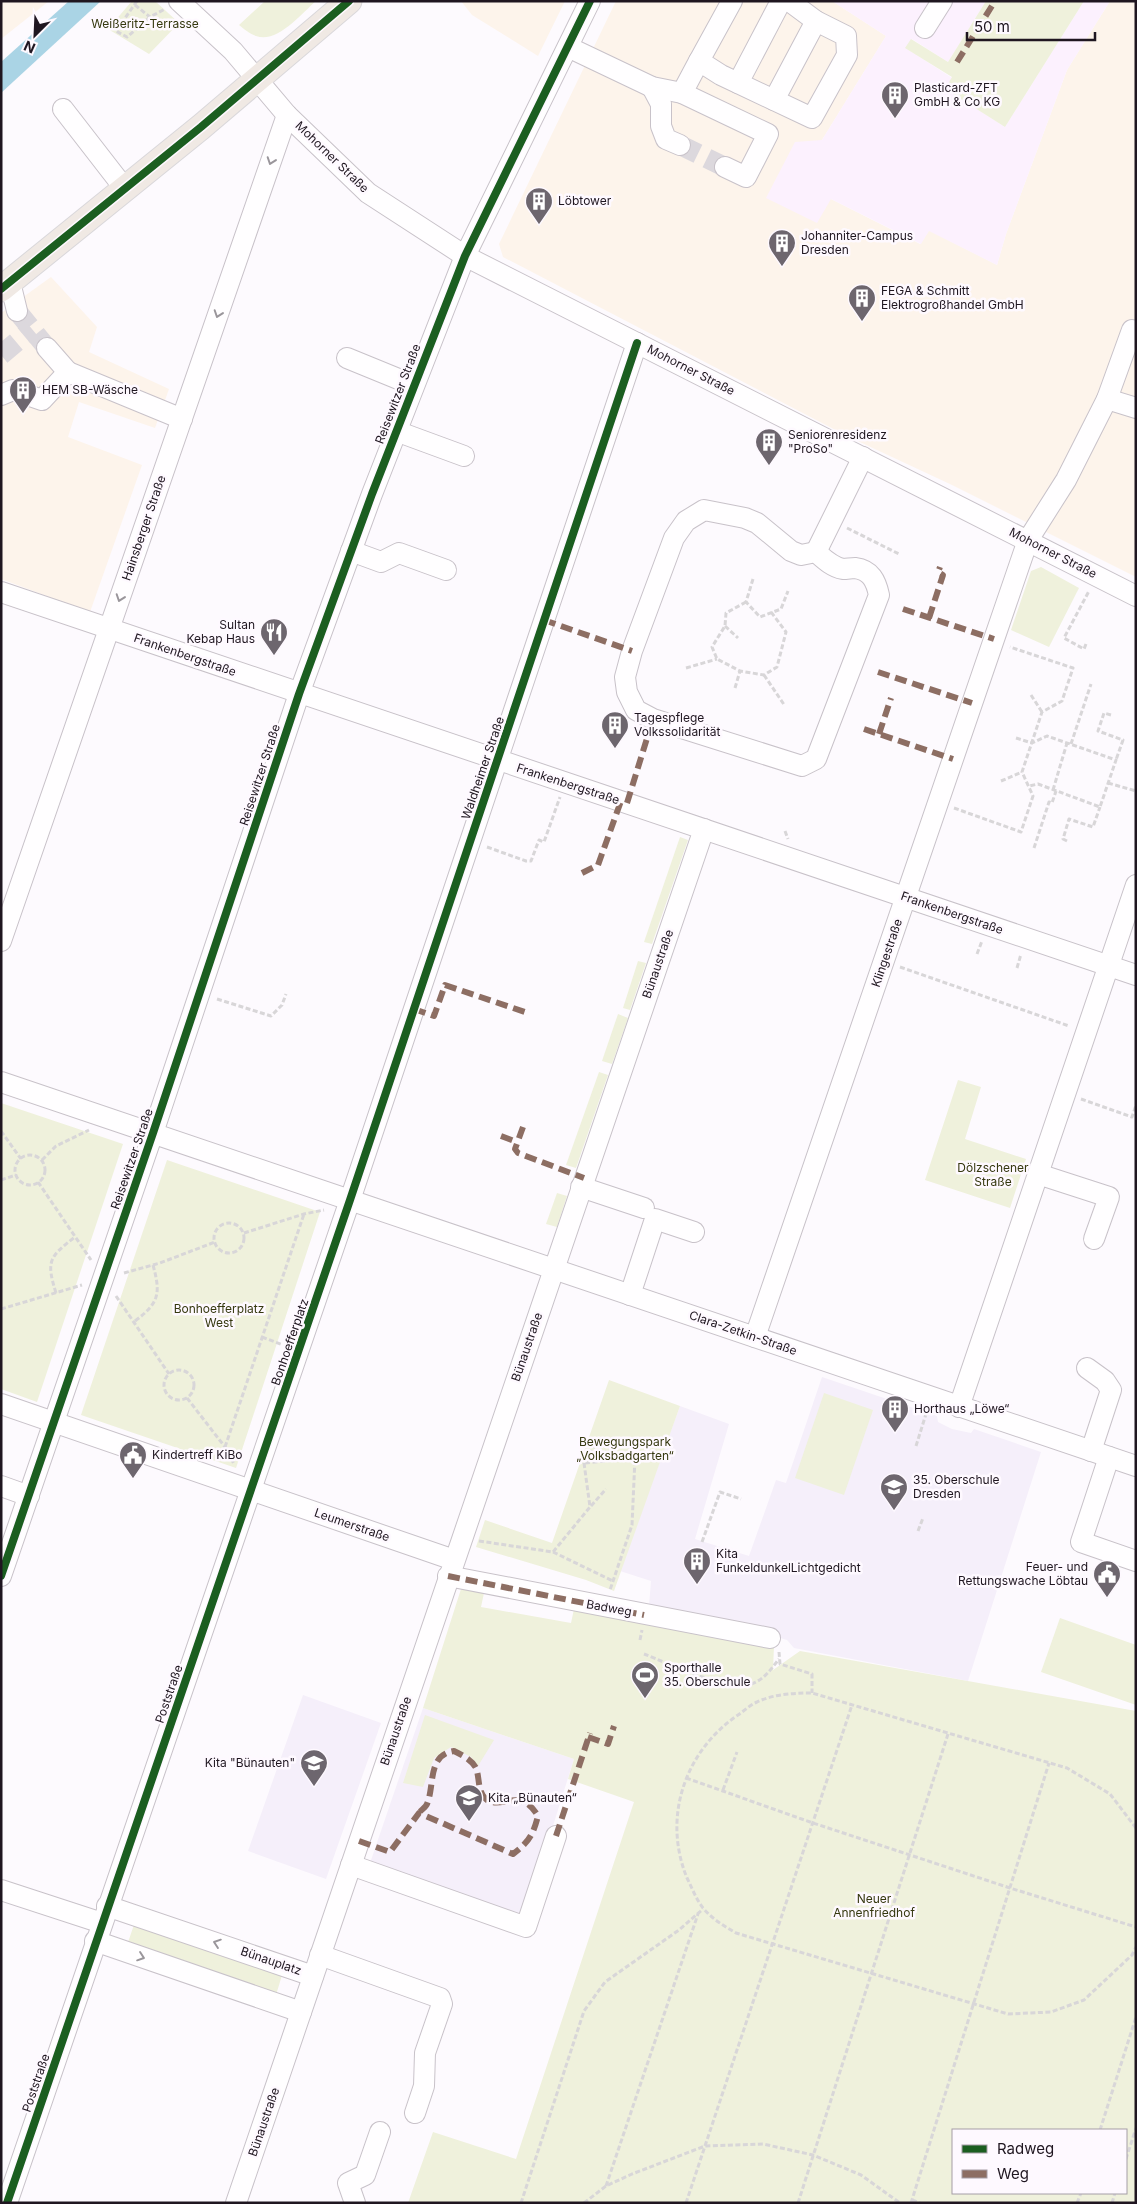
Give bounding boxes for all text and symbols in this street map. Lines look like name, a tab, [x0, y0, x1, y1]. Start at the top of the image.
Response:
north arrow	[10, 10, 60, 60]
scale bar	[967, 10, 1094, 42]
park label: Weißeritz-Terrasse	[91, 16, 199, 31]
text: 50 m	[974, 17, 1010, 36]
text: N	[21, 37, 38, 57]
building icon: Plasticard-ZFT GmbH & Co KG	[880, 80, 910, 119]
place label: Plasticard-ZFT GmbH & Co KG	[914, 80, 1000, 109]
street label: Mohorner Straße	[293, 118, 372, 195]
one-way arrow	[267, 156, 277, 165]
building icon: Löbtower	[524, 186, 554, 225]
place label: Löbtower	[558, 193, 612, 208]
building icon: Johanniter-Campus Dresden	[767, 228, 797, 267]
place label: Johanniter-Campus Dresden	[801, 228, 913, 257]
building icon: FEGA & Schmitt Elektrogroßhandel GmbH	[847, 283, 877, 322]
place label: FEGA & Schmitt Elektrogroßhandel GmbH	[881, 283, 1024, 312]
one-way arrow	[214, 310, 224, 318]
street label: Mohorner Straße	[645, 341, 738, 398]
street label: Reisewitzer Straße	[372, 342, 423, 446]
building icon: HEM SB-Wäsche	[8, 375, 38, 414]
place label: HEM SB-Wäsche	[42, 382, 138, 397]
building icon: Seniorenresidenz "ProSo"	[754, 427, 784, 466]
place label: Seniorenresidenz "ProSo"	[788, 427, 887, 456]
street label: Hainsberger Straße	[119, 473, 169, 582]
street label: Mohorner Straße	[1007, 524, 1100, 581]
one-way arrow	[116, 593, 126, 601]
place label: Sultan Kebap Haus	[186, 617, 255, 646]
restaurant icon: Sultan Kebap Haus	[259, 617, 289, 656]
street label: Frankenbergstraße	[132, 630, 238, 679]
building icon: Tagespflege Volkssolidarität	[600, 710, 630, 749]
place label: Tagespflege Volkssolidarität	[634, 710, 720, 739]
street label: Waldheimer Straße	[458, 714, 507, 821]
street label: Reisewitzer Straße	[236, 722, 283, 827]
street label: Frankenbergstraße	[515, 760, 622, 807]
street label: Frankenbergstraße	[899, 888, 1005, 937]
street label: Klingestraße	[868, 917, 905, 989]
street label: Bünaustraße	[639, 927, 676, 1000]
street label: Reisewitzer Straße	[107, 1106, 156, 1211]
park label: Dölzschener Straße	[957, 1160, 1029, 1189]
street label: Bonhoefferplatz	[268, 1296, 311, 1387]
park label: Bonhoefferplatz West	[174, 1301, 264, 1330]
street label: Clara-Zetkin-Straße	[687, 1307, 799, 1358]
street label: Bünaustraße	[508, 1310, 545, 1383]
building icon: Horthaus „Löwe“	[880, 1394, 910, 1433]
place label: Horthaus „Löwe“	[914, 1401, 1009, 1416]
park label: Bewegungspark „Volksbadgarten“	[576, 1434, 674, 1463]
public building icon: Kindertreff KiBo	[118, 1440, 148, 1479]
place label: Kindertreff KiBo	[152, 1447, 243, 1462]
school or university icon: 35. Oberschule Dresden	[879, 1472, 909, 1511]
place label: 35. Oberschule Dresden	[913, 1472, 1000, 1501]
street label: Leumerstraße	[312, 1505, 392, 1544]
building icon: Kita FunkeldunkelLichtgedicht	[682, 1546, 712, 1585]
place label: Kita FunkeldunkelLichtgedicht	[716, 1546, 861, 1575]
place label: Feuer- und Rettungswache Löbtau	[958, 1559, 1088, 1588]
public building icon: Feuer- und Rettungswache Löbtau	[1092, 1559, 1122, 1598]
street label: Badweg	[585, 1596, 633, 1619]
sports icon: Sporthalle 35. Oberschule	[630, 1660, 660, 1699]
place label: Sporthalle 35. Oberschule	[664, 1660, 751, 1689]
street label: Poststraße	[152, 1663, 186, 1725]
street label: Bünaustraße	[377, 1694, 414, 1767]
school or university icon: Kita "Bünauten"	[299, 1748, 329, 1787]
place label: Kita "Bünauten"	[205, 1755, 295, 1770]
school or university icon: Kita „Bünauten“	[454, 1783, 484, 1822]
place label: Kita „Bünauten“	[488, 1790, 577, 1805]
park label: Neuer Annenfriedhof	[833, 1891, 915, 1920]
one-way arrow	[214, 1939, 222, 1949]
street label: Bünauplatz	[239, 1943, 304, 1978]
one-way arrow	[137, 1951, 145, 1961]
street label: Poststraße	[19, 2052, 53, 2114]
street label: Bünaustraße	[245, 2085, 282, 2158]
legend	[952, 2129, 1127, 2194]
text: Radweg	[997, 2139, 1054, 2158]
text: Weg	[997, 2164, 1029, 2183]

